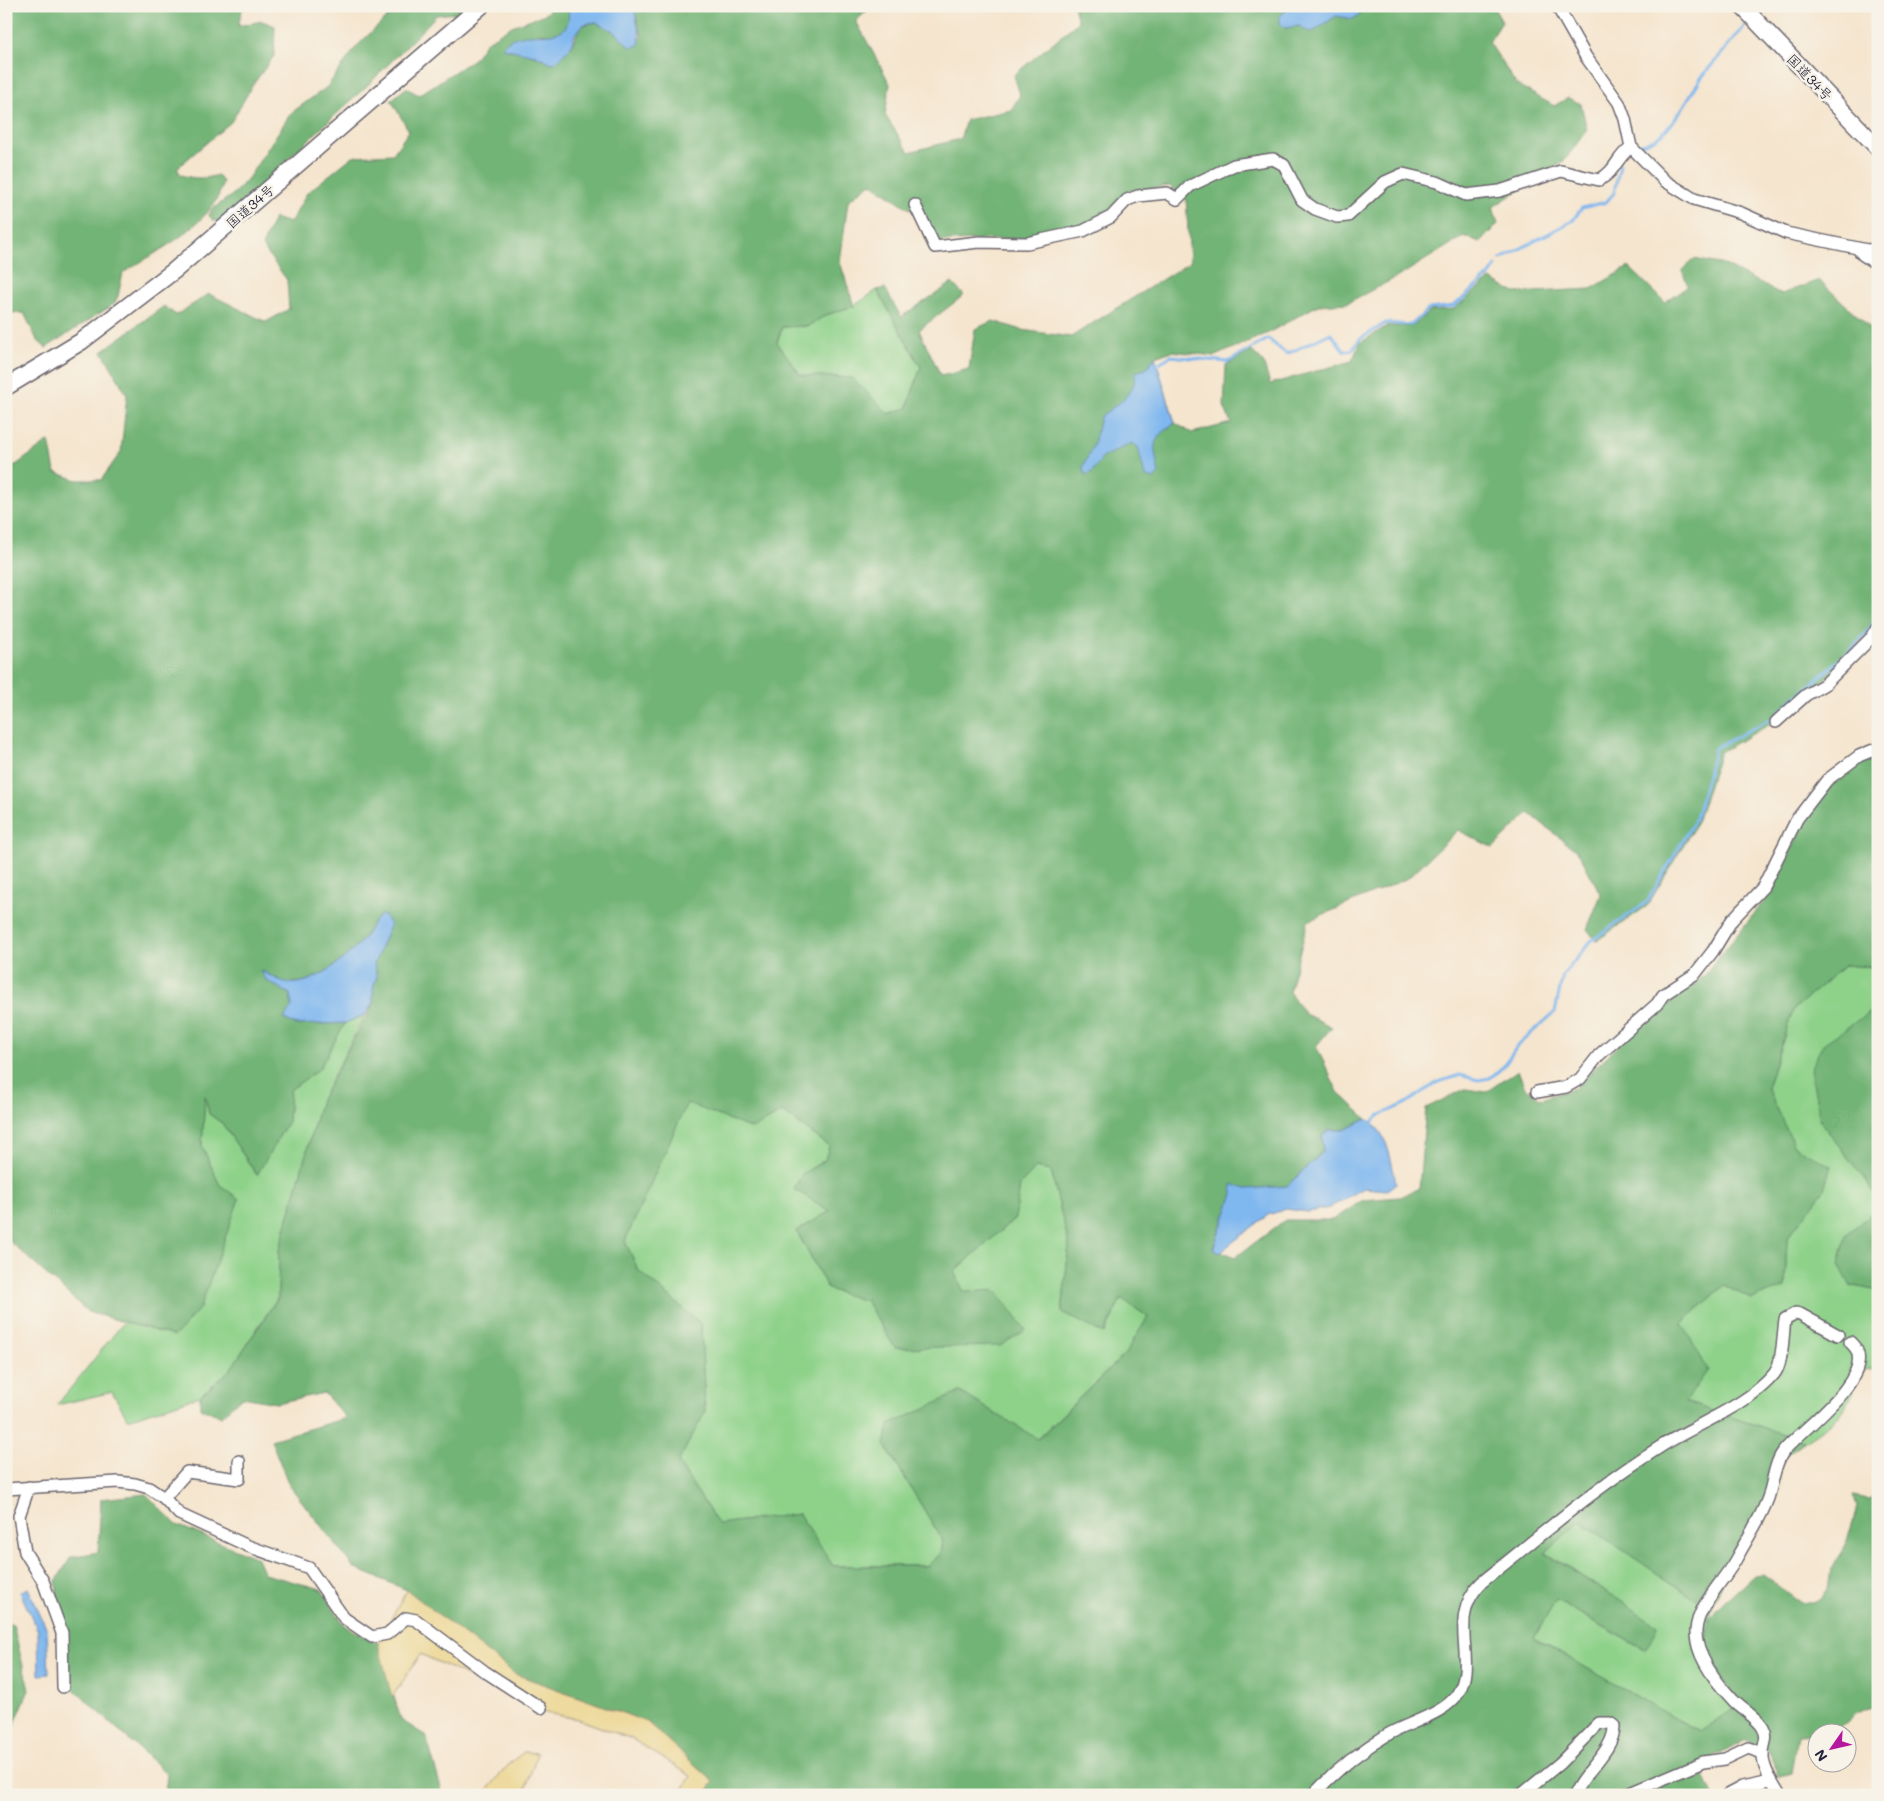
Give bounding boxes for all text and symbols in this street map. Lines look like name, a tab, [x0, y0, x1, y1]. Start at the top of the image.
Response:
street label: 国道34号	[1783, 49, 1837, 105]
street label: 国道34号	[222, 180, 278, 232]
north arrow	[1806, 1724, 1856, 1774]
text: N	[1810, 1746, 1832, 1765]

